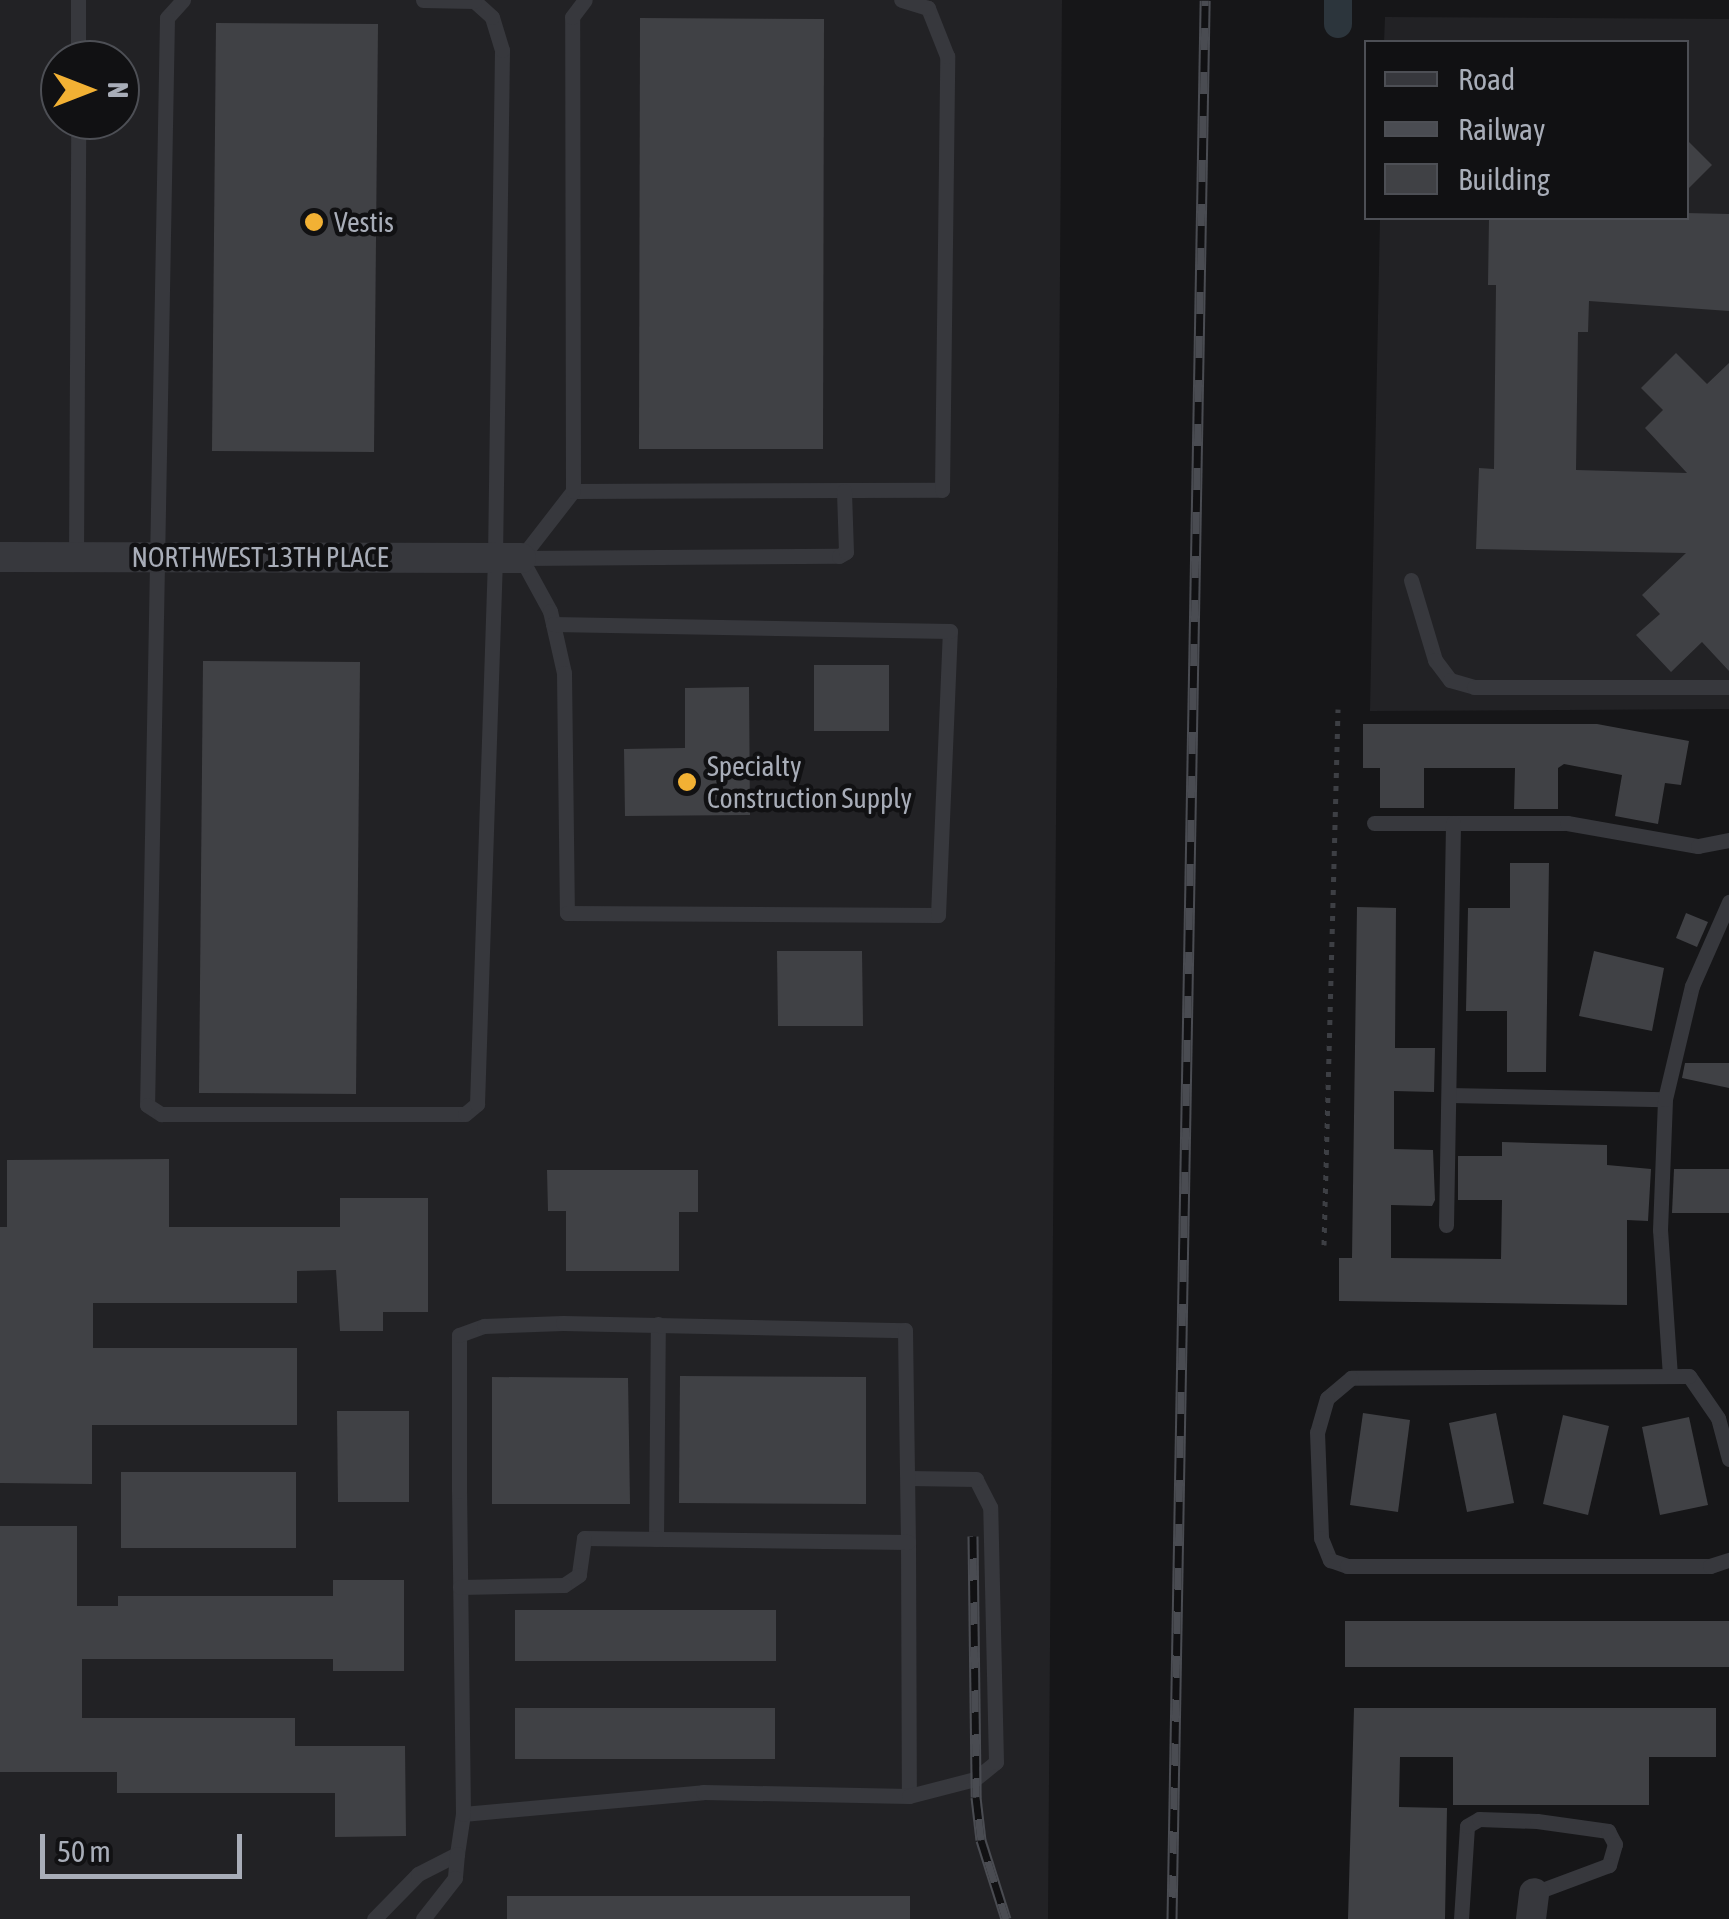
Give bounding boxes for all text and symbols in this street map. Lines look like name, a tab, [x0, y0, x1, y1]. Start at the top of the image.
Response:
north arrow	[40, 40, 140, 140]
legend	[1364, 40, 1689, 220]
text: Road	[1458, 62, 1515, 96]
text: N	[102, 82, 134, 98]
text: Railway	[1458, 112, 1545, 146]
text: Building	[1458, 162, 1550, 196]
place label: Vestis	[334, 205, 394, 239]
marker: Vestis	[303, 211, 325, 233]
street label: NORTHWEST 13TH PLACE	[131, 540, 389, 574]
place label: Specialty Construction Supply	[707, 749, 912, 815]
marker: Specialty Construction Supply	[676, 771, 698, 793]
scale bar	[45, 1814, 248, 1876]
text: 50 m	[57, 1834, 111, 1868]

